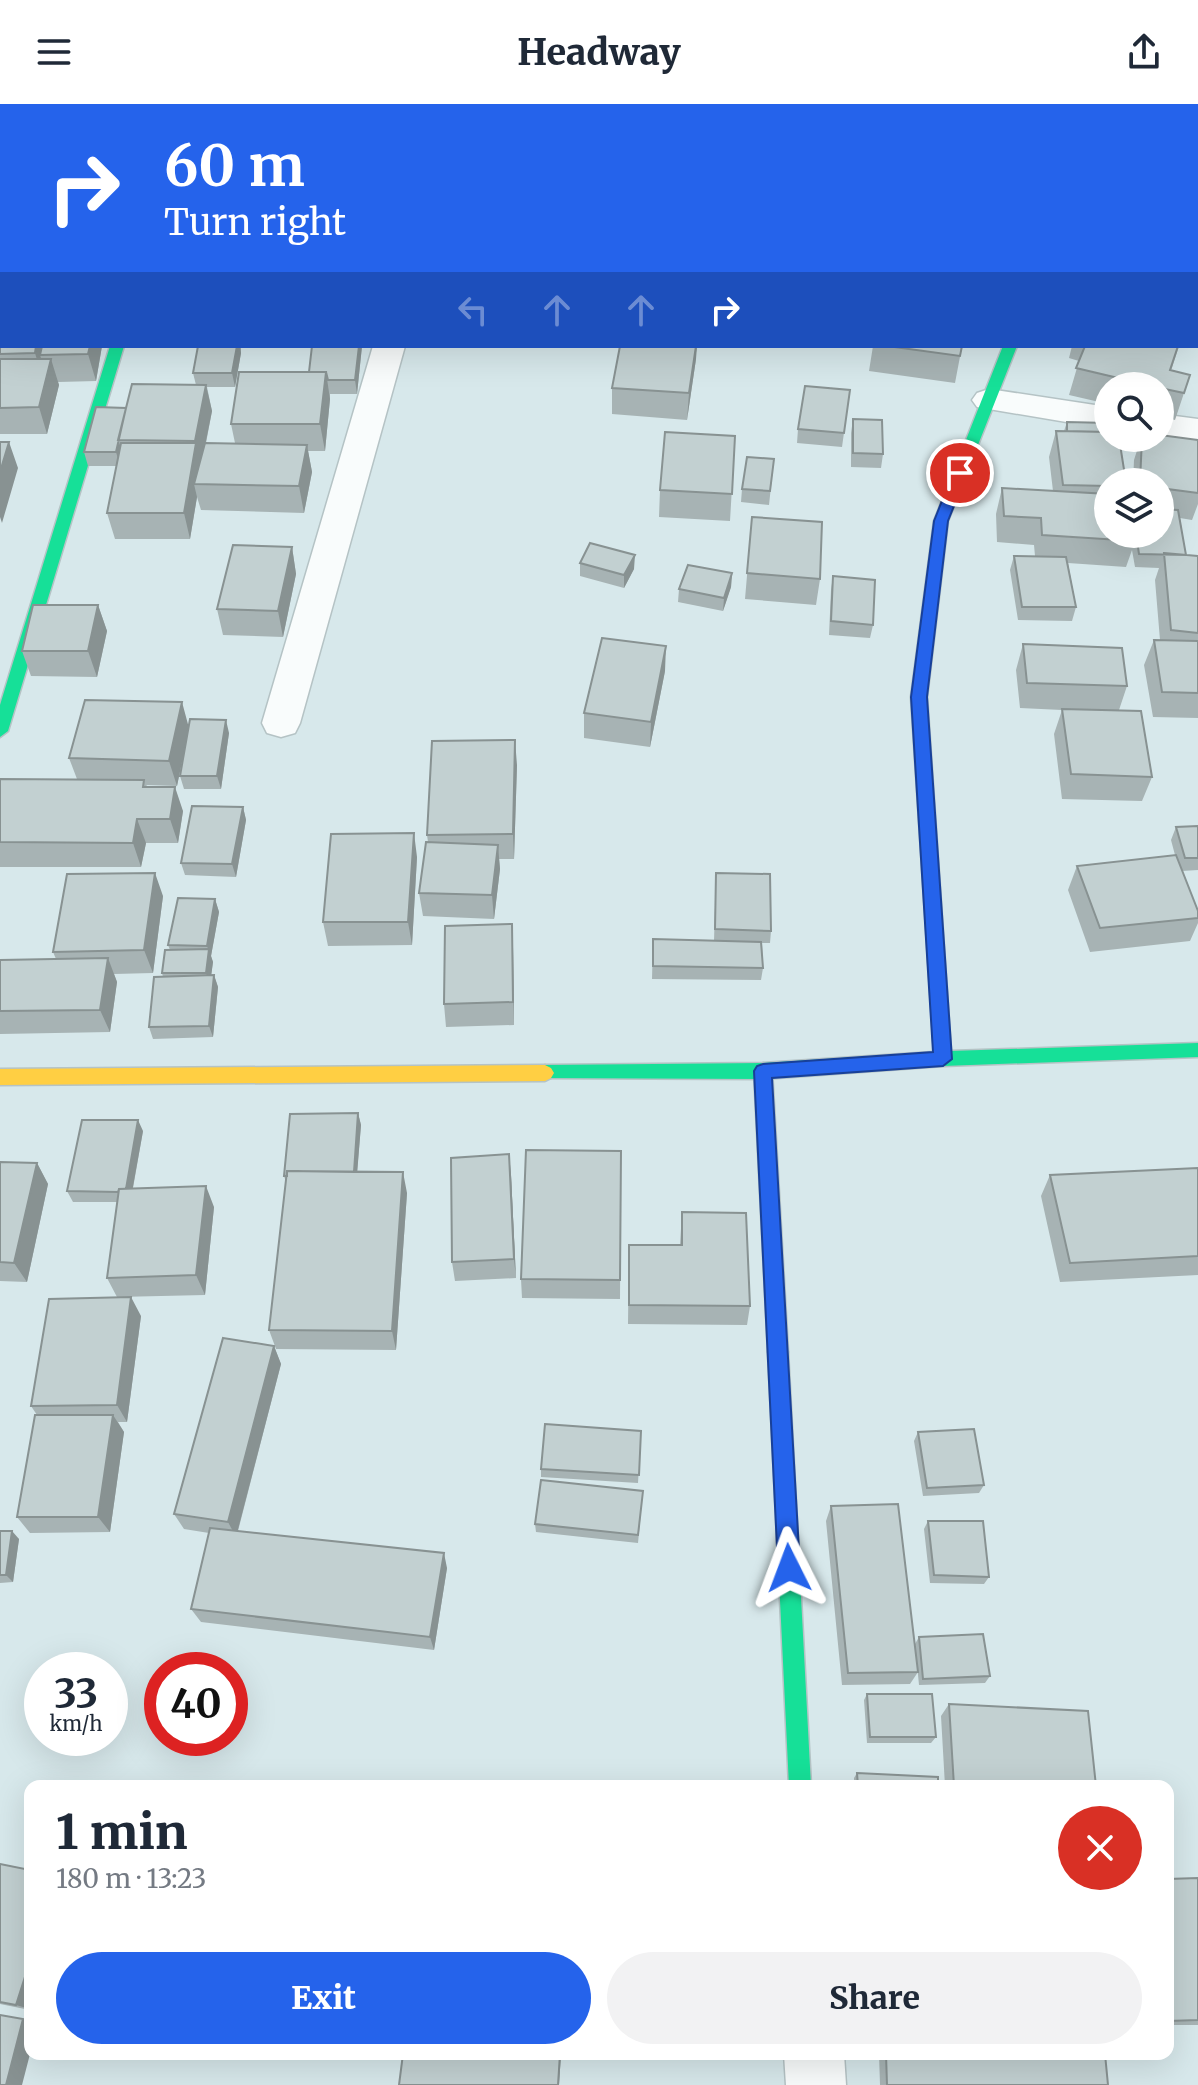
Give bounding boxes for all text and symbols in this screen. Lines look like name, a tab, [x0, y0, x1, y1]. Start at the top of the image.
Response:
icon: menu	[32, 30, 76, 74]
text: Headway	[517, 30, 681, 75]
icon: share	[1122, 30, 1166, 74]
text: 60 m	[164, 131, 305, 201]
icon: right	[32, 136, 136, 240]
text: Turn right	[164, 200, 346, 245]
icon: left	[451, 288, 495, 332]
icon: ahead	[535, 288, 579, 332]
icon: ahead	[619, 288, 663, 332]
icon: right	[703, 288, 747, 332]
map controls	[1094, 372, 1174, 548]
button: search	[1094, 372, 1174, 452]
pin	[926, 439, 994, 507]
icon: arrive	[938, 451, 982, 495]
button: layers	[1094, 468, 1174, 548]
position arrow	[747, 1526, 831, 1610]
speed limit sign: 40	[144, 1652, 248, 1756]
text: 33	[54, 1669, 98, 1719]
text: km/h	[50, 1711, 102, 1736]
text: 1 min	[56, 1802, 188, 1862]
button: close	[1058, 1806, 1142, 1890]
text: 180 m · 13:23	[56, 1862, 206, 1895]
button: Exit	[56, 1952, 591, 2044]
button: Share	[607, 1952, 1142, 2044]

